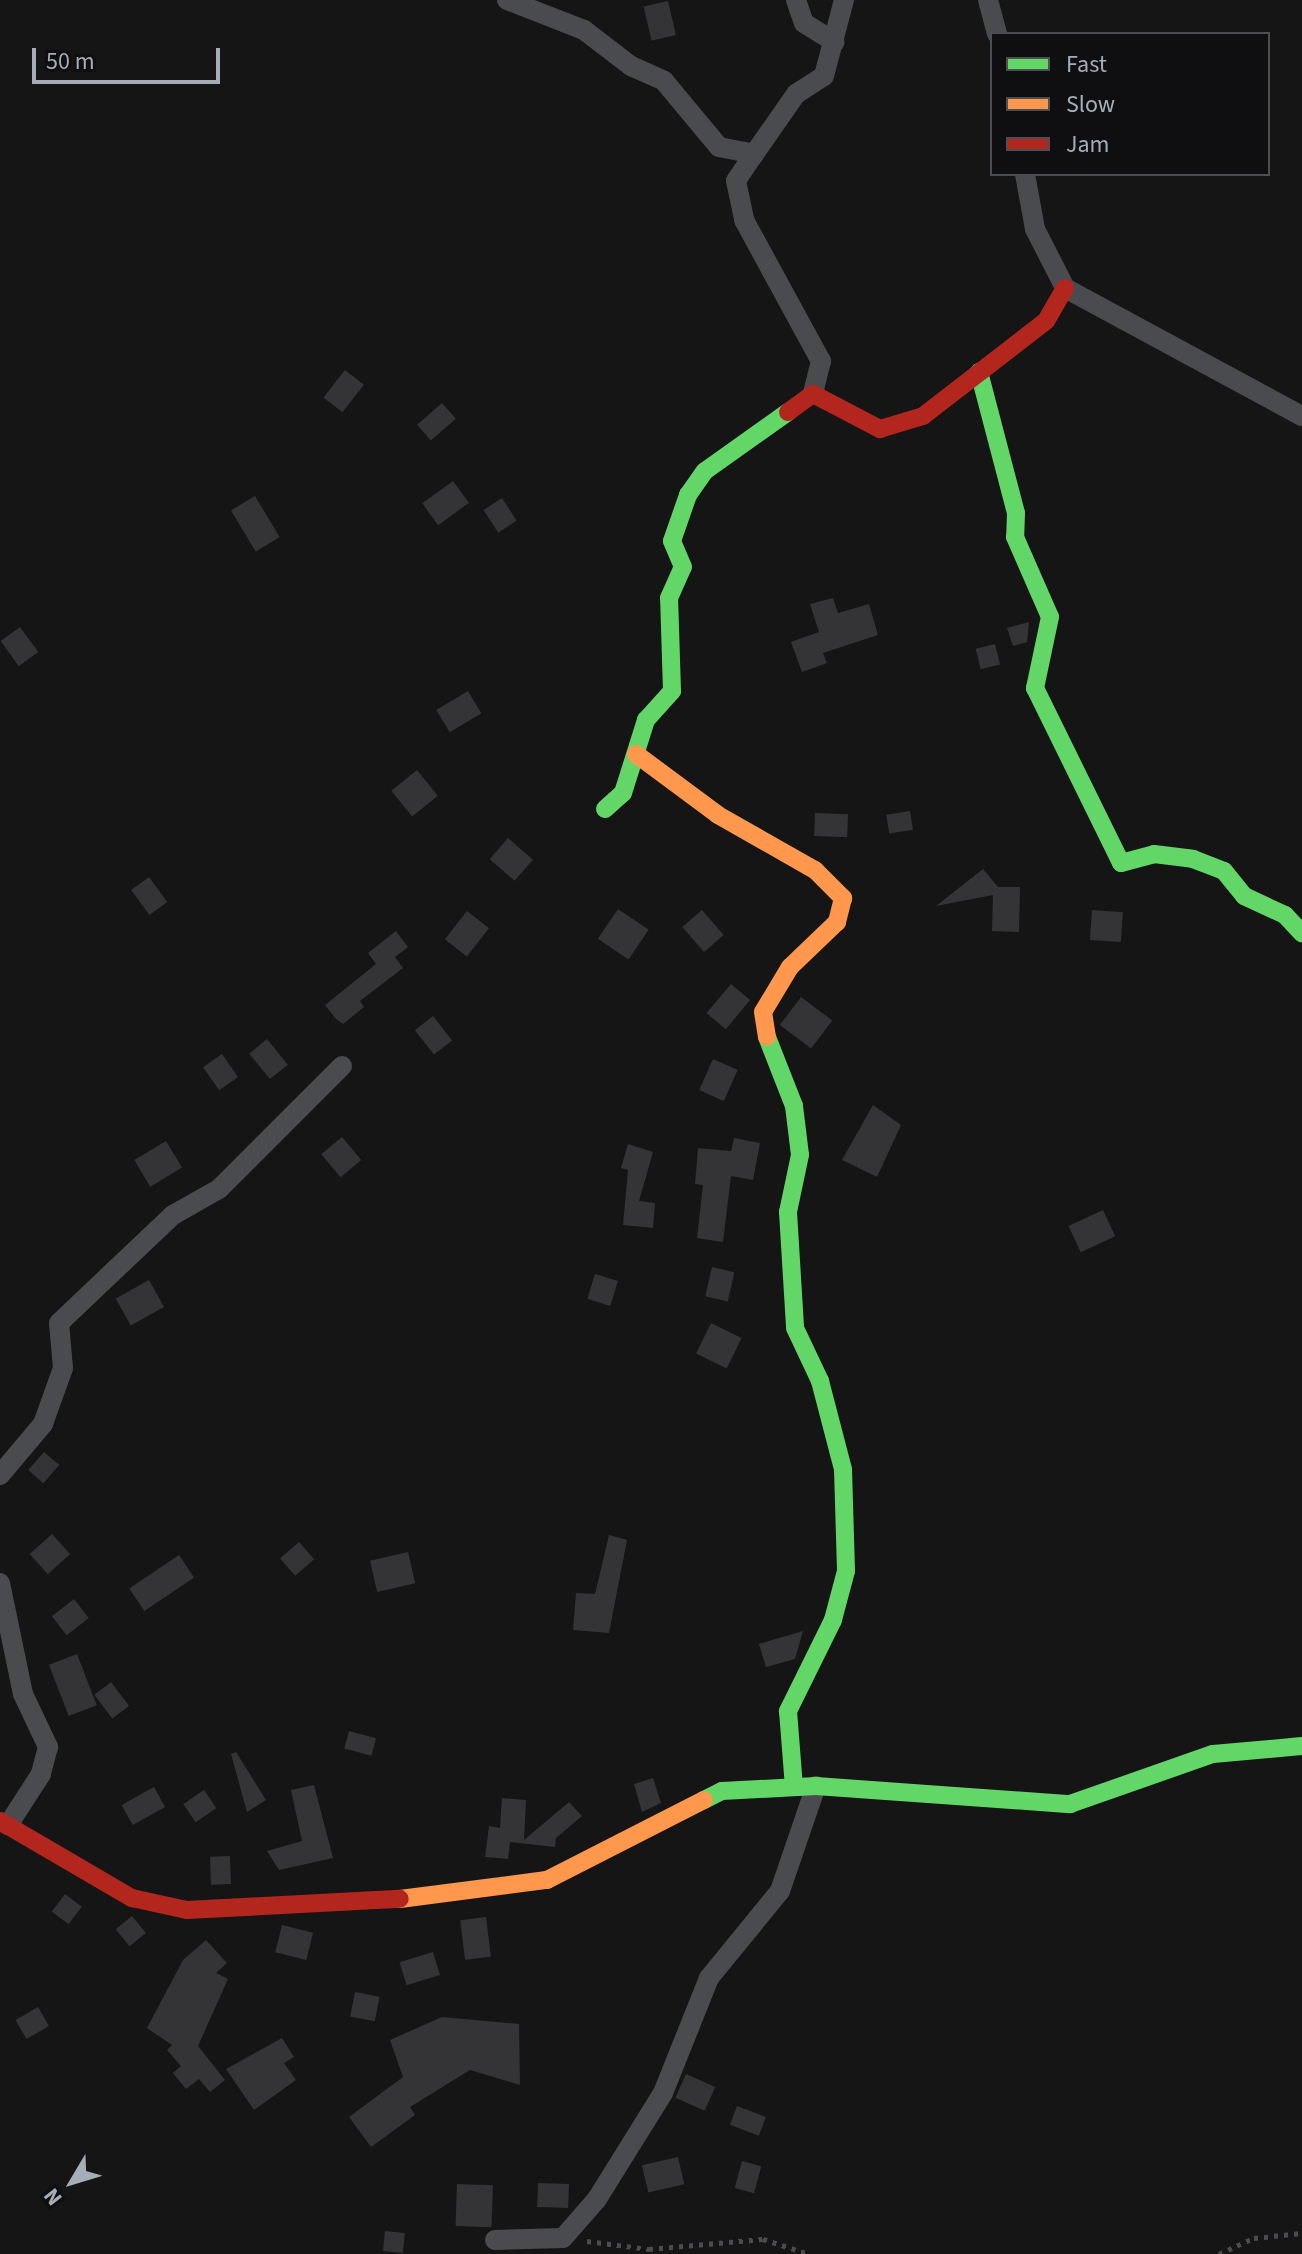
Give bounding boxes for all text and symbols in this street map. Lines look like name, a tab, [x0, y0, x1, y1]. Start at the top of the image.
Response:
scale bar	[36, 32, 224, 82]
legend	[990, 32, 1270, 176]
text: 50 m	[46, 44, 95, 79]
text: Fast	[1066, 47, 1107, 82]
text: Slow	[1066, 87, 1115, 122]
text: Jam	[1066, 127, 1110, 162]
north arrow	[32, 2142, 112, 2222]
text: N	[36, 2181, 70, 2212]

